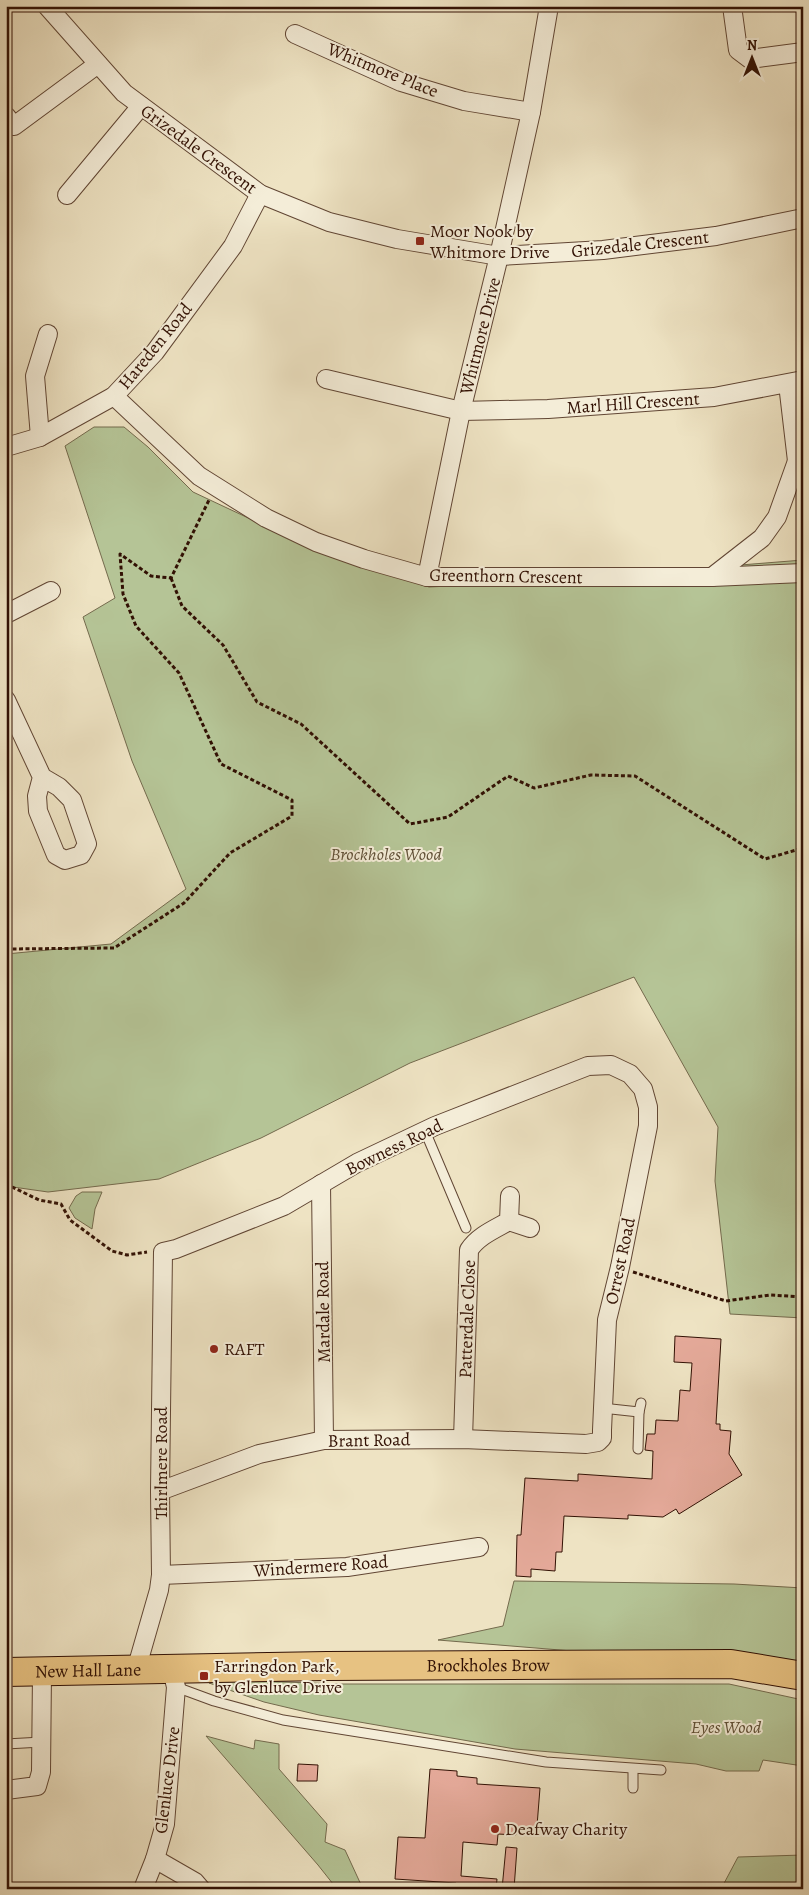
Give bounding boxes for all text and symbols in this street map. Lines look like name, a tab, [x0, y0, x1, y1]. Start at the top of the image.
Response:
north arrow	[726, 32, 776, 82]
street label: Whitmore Place	[323, 36, 442, 103]
text: N	[747, 36, 757, 55]
street label: Grizedale Crescent	[136, 99, 262, 199]
place label: Moor Nook by Whitmore Drive	[429, 219, 550, 264]
street label: Grizedale Crescent	[570, 225, 710, 263]
marker: Moor Nook by Whitmore Drive	[414, 235, 426, 247]
street label: Whitmore Drive	[454, 275, 506, 398]
street label: Hareden Road	[113, 297, 198, 394]
street label: Marl Hill Crescent	[566, 386, 700, 420]
street label: Greenthorn Crescent	[429, 563, 583, 589]
park label: Brockholes Wood	[330, 842, 442, 866]
street label: Bowness Road	[341, 1113, 447, 1181]
street label: Orrest Road	[599, 1215, 641, 1307]
street label: Patterdale Close	[453, 1259, 481, 1379]
street label: Mardale Road	[310, 1261, 336, 1363]
place label: RAFT	[224, 1337, 265, 1361]
marker: RAFT	[208, 1343, 220, 1355]
street label: Thirlmere Road	[149, 1406, 173, 1520]
street label: Brant Road	[328, 1427, 411, 1453]
street label: Windermere Road	[252, 1549, 389, 1583]
street label: Brockholes Brow	[426, 1653, 550, 1678]
place label: Farringdon Park, by Glenluce Drive	[214, 1654, 342, 1699]
street label: New Hall Lane	[35, 1657, 141, 1683]
marker: Farringdon Park, by Glenluce Drive	[198, 1670, 210, 1682]
park label: Eyes Wood	[691, 1715, 762, 1739]
street label: Glenluce Drive	[149, 1725, 185, 1835]
place label: Deafway Charity	[505, 1817, 628, 1841]
marker: Deafway Charity	[489, 1823, 501, 1835]

